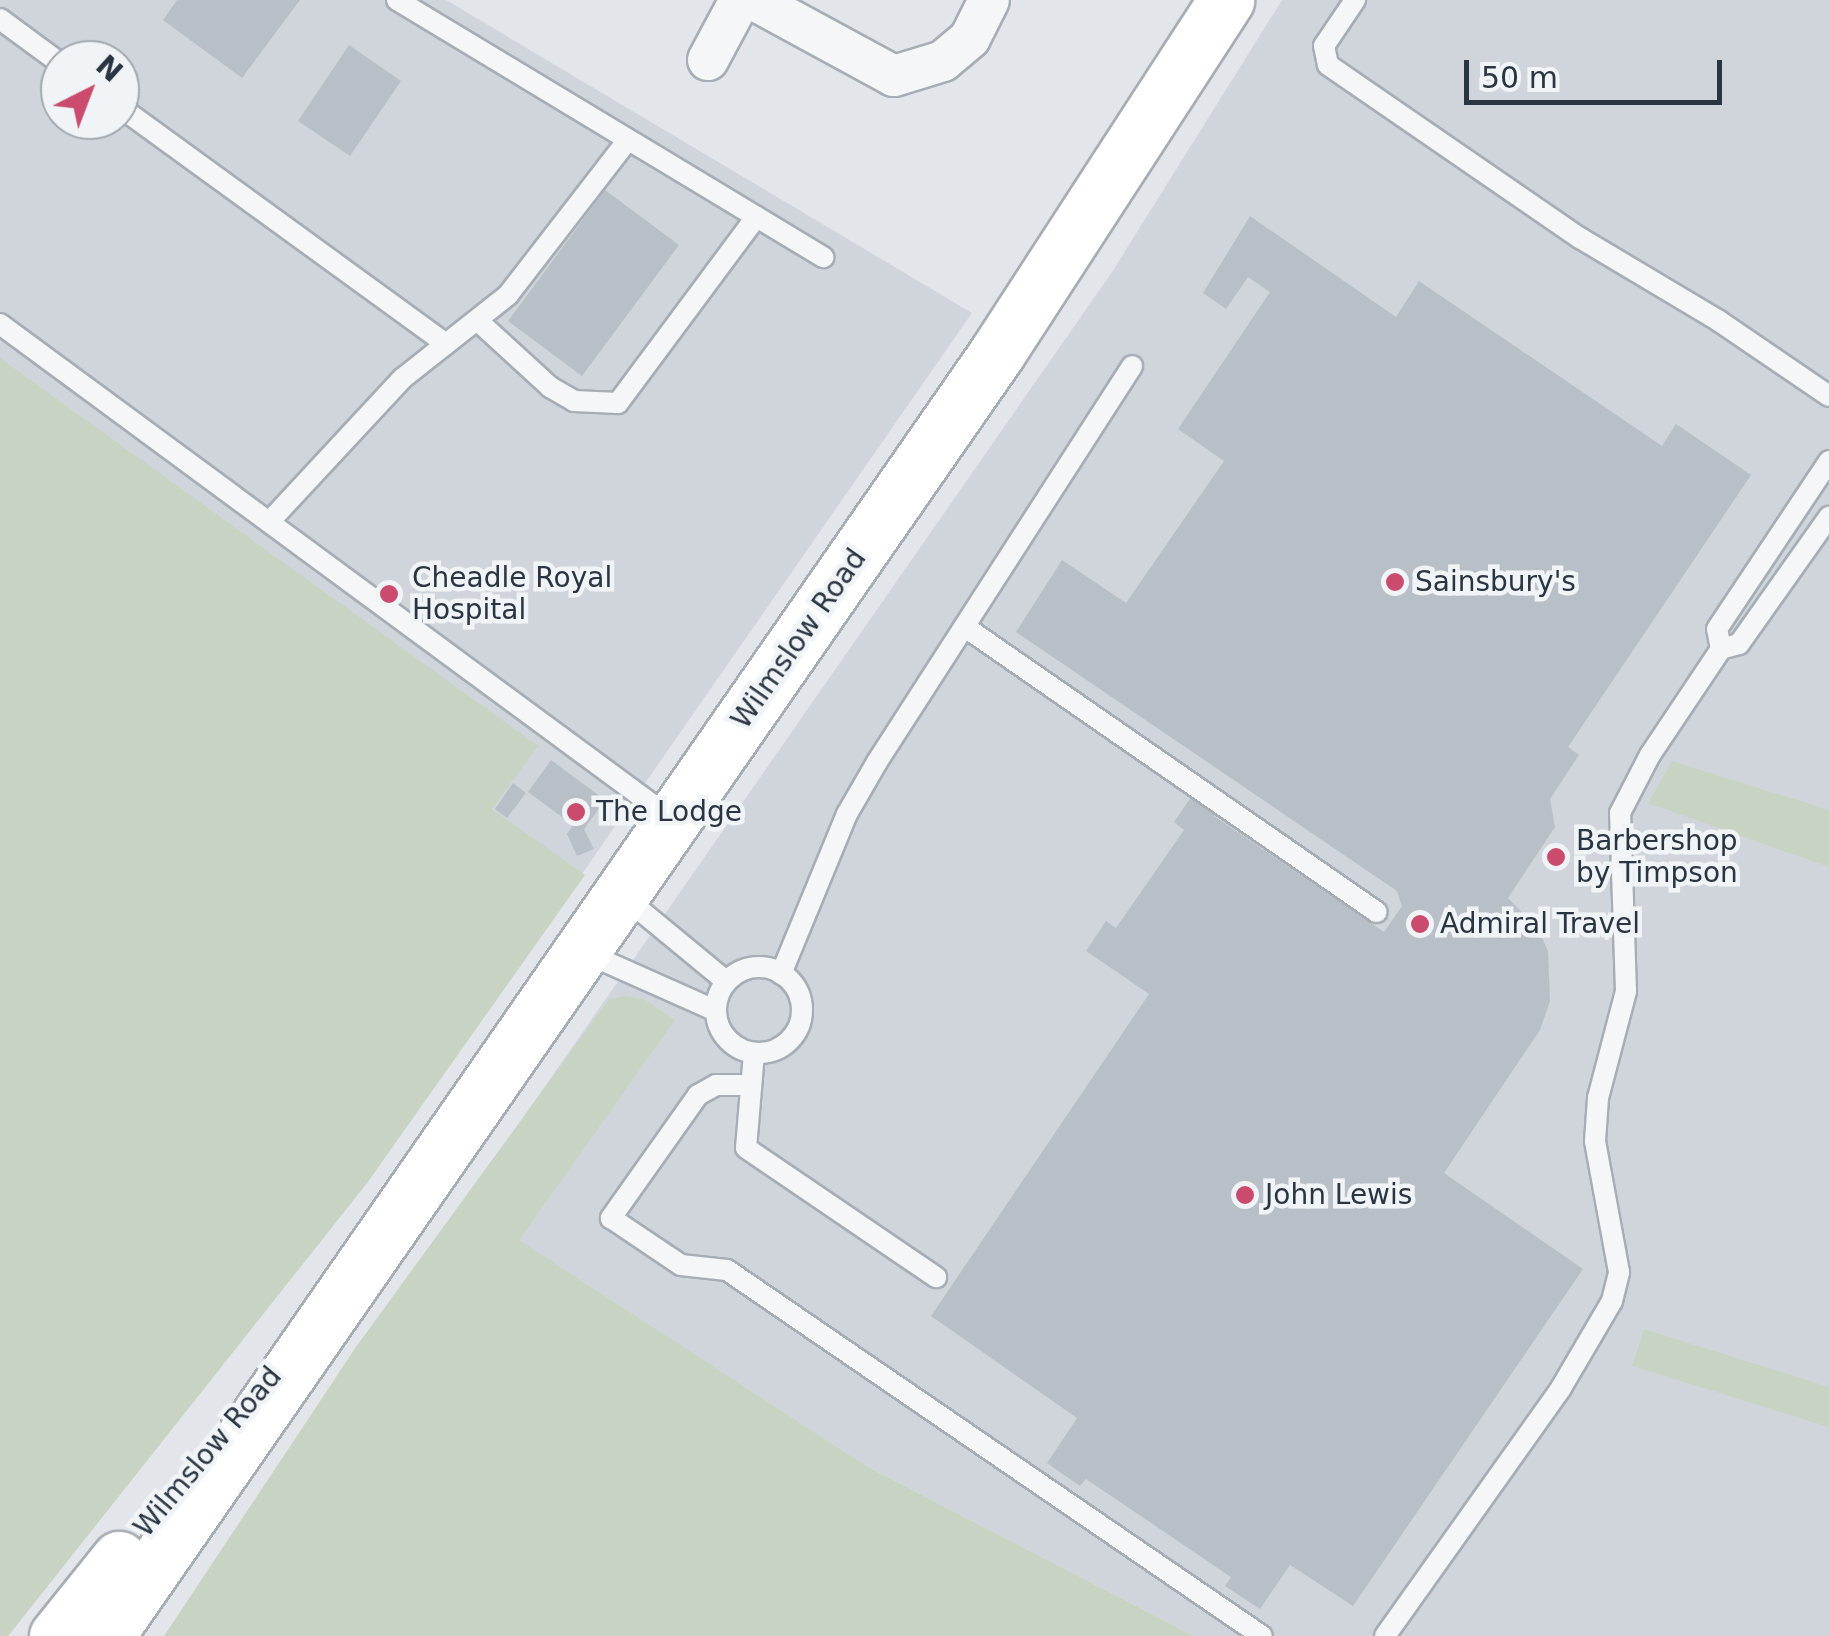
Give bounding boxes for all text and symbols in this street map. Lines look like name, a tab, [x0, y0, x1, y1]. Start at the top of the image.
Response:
north arrow	[40, 40, 140, 140]
scale bar	[1469, 40, 1726, 102]
text: N	[89, 49, 129, 89]
text: 50 m	[1481, 60, 1558, 95]
street label: Wilmslow Road	[725, 543, 873, 735]
place label: Cheadle Royal Hospital	[412, 561, 612, 627]
place label: Sainsbury's	[1415, 565, 1576, 599]
marker: Sainsbury's	[1384, 571, 1406, 593]
marker: Cheadle Royal Hospital	[376, 581, 402, 607]
place label: The Lodge	[596, 795, 742, 829]
marker: The Lodge	[565, 801, 587, 823]
place label: Barbershop by Timpson	[1576, 824, 1738, 890]
marker: Barbershop by Timpson	[1545, 846, 1567, 868]
place label: Admiral Travel	[1440, 907, 1640, 941]
marker: Admiral Travel	[1409, 913, 1431, 935]
place label: John Lewis	[1265, 1178, 1412, 1212]
marker: John Lewis	[1234, 1184, 1256, 1206]
street label: Wilmslow Road	[127, 1360, 289, 1544]

